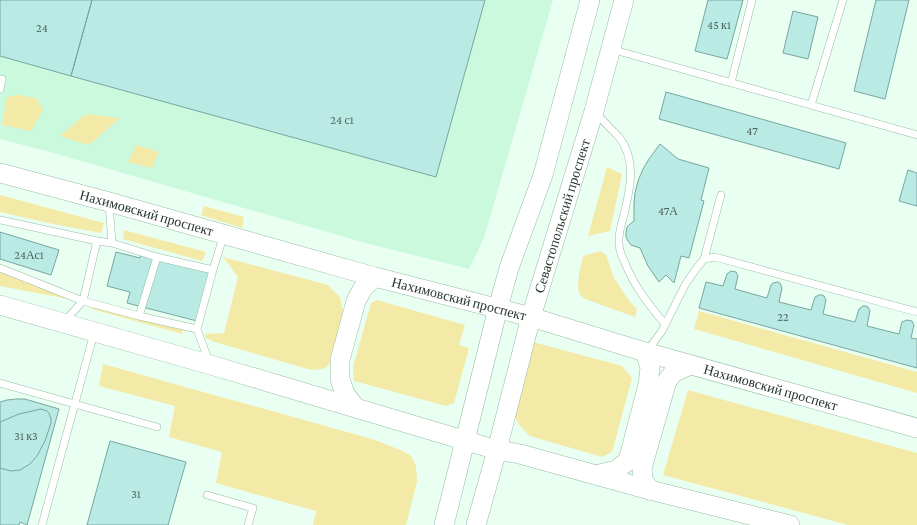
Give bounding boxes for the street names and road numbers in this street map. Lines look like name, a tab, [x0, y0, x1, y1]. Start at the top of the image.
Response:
street label: Севастопольский проспект	[531, 137, 593, 295]
street label: Нахимовский проспект	[78, 187, 216, 239]
street label: Нахимовский проспект	[390, 274, 528, 324]
street label: Нахимовский проспект	[702, 361, 840, 413]

